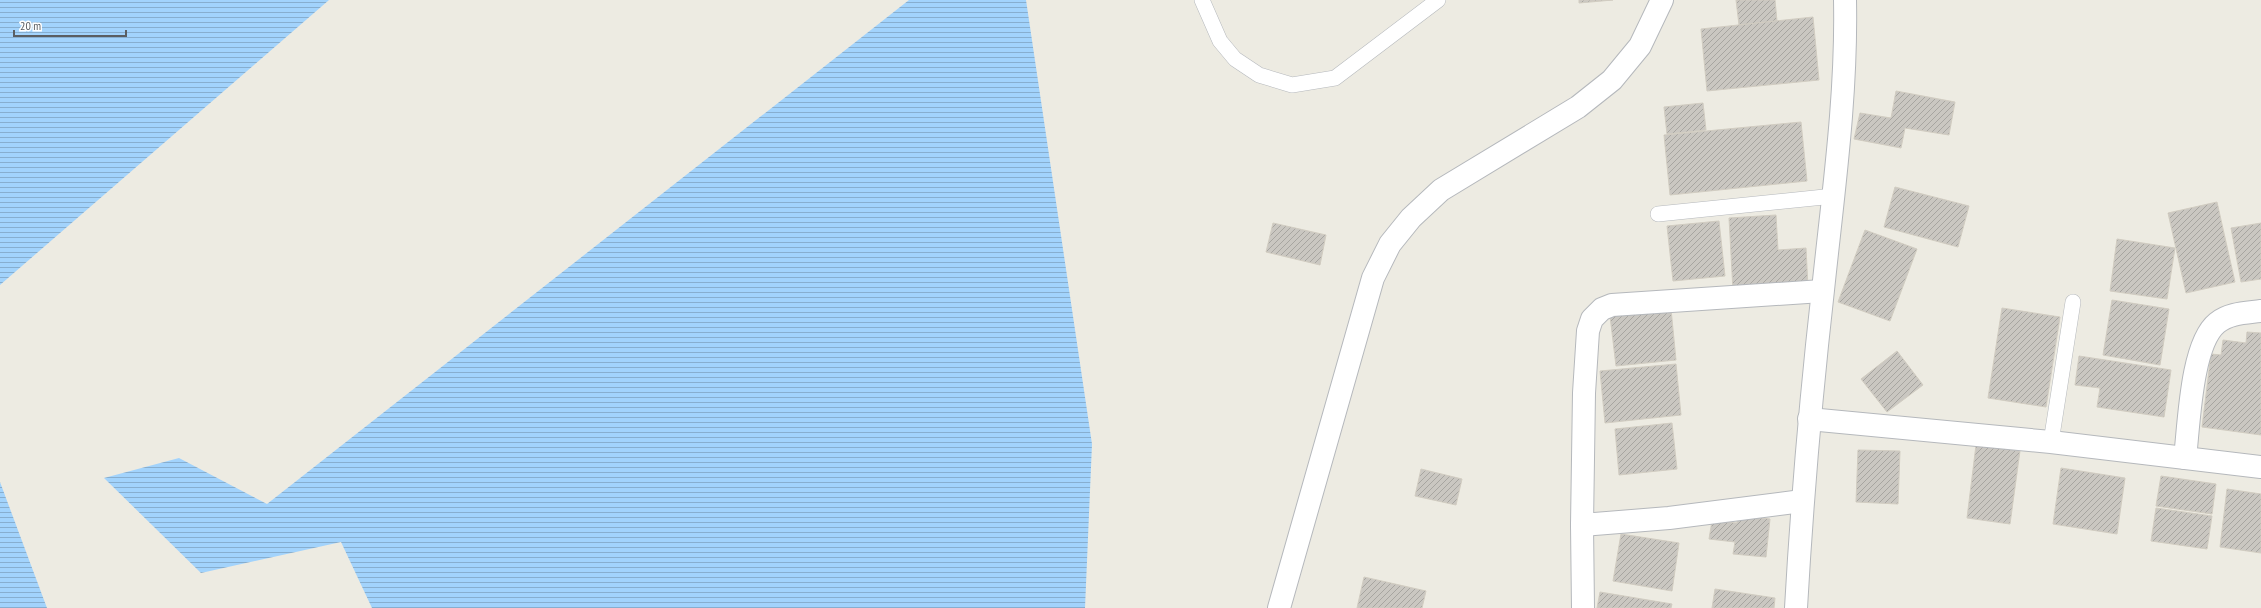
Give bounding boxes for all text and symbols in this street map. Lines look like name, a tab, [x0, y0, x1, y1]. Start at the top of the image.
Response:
scale bar	[14, 12, 126, 38]
text: 20 m	[20, 18, 41, 33]

